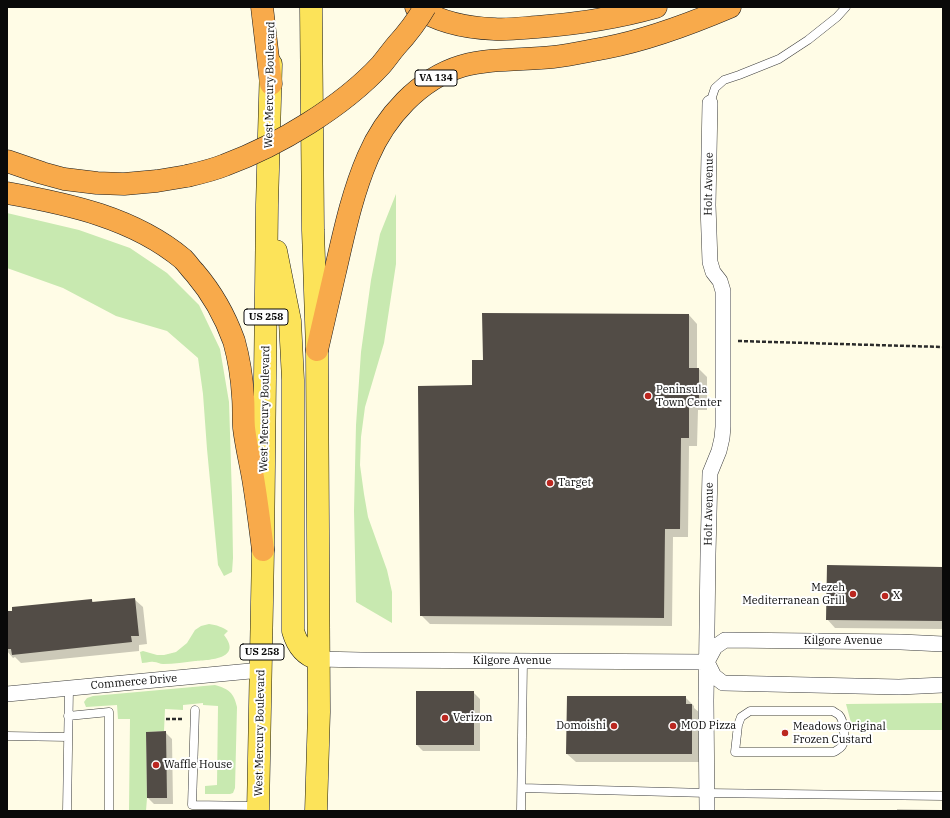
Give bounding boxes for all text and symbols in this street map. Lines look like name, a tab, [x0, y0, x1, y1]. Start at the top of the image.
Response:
street label: West Mercury Boulevard	[262, 21, 278, 149]
road number: VA 134	[415, 70, 457, 86]
street label: Holt Avenue	[702, 152, 716, 216]
road number: US 258	[244, 309, 288, 325]
street label: West Mercury Boulevard	[257, 345, 273, 473]
place label: Peninsula Town Center	[656, 383, 722, 409]
marker: Peninsula Town Center	[643, 391, 653, 401]
place label: Target	[558, 476, 591, 490]
marker: Target	[545, 478, 555, 488]
street label: Holt Avenue	[702, 482, 716, 546]
place label: Mezeh Mediterranean Grill	[742, 581, 845, 607]
marker: Mezeh Mediterranean Grill	[848, 589, 858, 599]
place label: X	[893, 589, 900, 603]
marker: X	[880, 591, 890, 601]
street label: Kilgore Avenue	[804, 634, 882, 648]
road number: US 258	[240, 644, 284, 660]
street label: Kilgore Avenue	[473, 654, 551, 668]
street label: West Mercury Boulevard	[252, 669, 268, 797]
street label: Commerce Drive	[90, 672, 178, 692]
place label: Verizon	[453, 711, 493, 725]
marker: Verizon	[440, 713, 450, 723]
place label: Domoishi	[556, 719, 606, 733]
place label: MOD Pizza	[681, 719, 736, 733]
place label: Meadows Original Frozen Custard	[793, 720, 886, 746]
marker: Domoishi	[609, 721, 619, 731]
marker: MOD Pizza	[668, 721, 678, 731]
marker: Meadows Original Frozen Custard	[780, 728, 790, 738]
place label: Waffle House	[164, 758, 232, 772]
marker: Waffle House	[151, 760, 161, 770]

